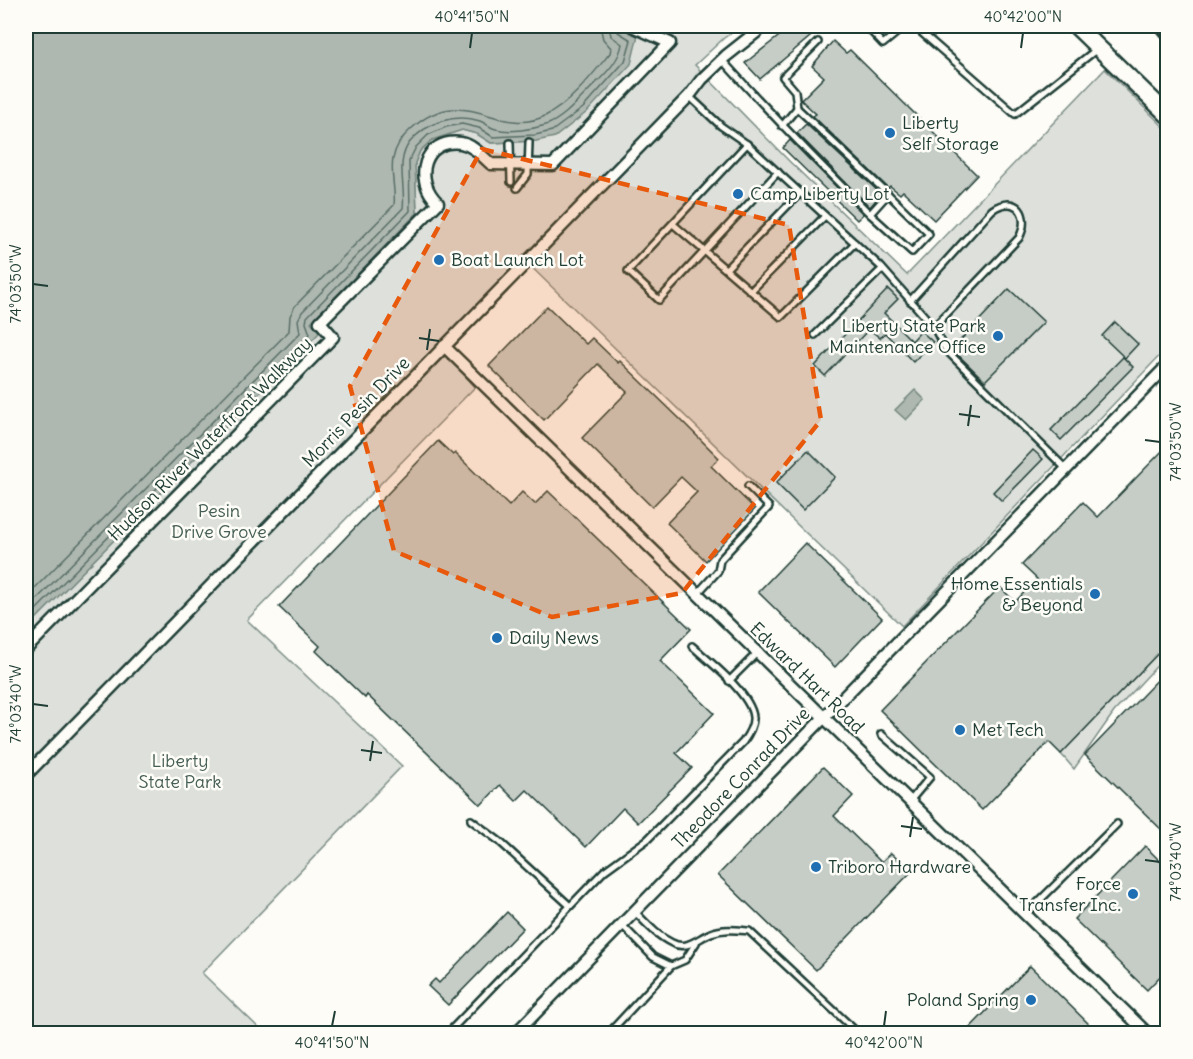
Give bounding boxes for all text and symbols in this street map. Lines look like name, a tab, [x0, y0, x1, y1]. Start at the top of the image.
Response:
text: 40°41'50"N	[435, 7, 509, 26]
text: 40°42'00"N	[984, 7, 1062, 26]
place label: Liberty Self Storage	[902, 111, 999, 155]
marker: Liberty Self Storage	[883, 126, 897, 140]
place label: Camp Liberty Lot	[750, 182, 889, 205]
marker: Camp Liberty Lot	[731, 187, 745, 201]
text: 74°03'50"W	[6, 244, 25, 324]
place label: Boat Launch Lot	[451, 248, 584, 271]
marker: Boat Launch Lot	[432, 253, 446, 267]
place label: Liberty State Park Maintenance Office	[829, 314, 986, 358]
marker: Liberty State Park Maintenance Office	[991, 329, 1005, 343]
street label: Hudson River Waterfront Walkway	[103, 332, 316, 545]
street label: Morris Pesin Drive	[297, 351, 414, 472]
text: 74°03'50"W	[1166, 402, 1185, 482]
park label: Pesin Drive Grove	[171, 499, 267, 543]
place label: Home Essentials & Beyond	[951, 572, 1083, 616]
marker: Home Essentials & Beyond	[1088, 587, 1102, 601]
street label: Edward Hart Road	[745, 617, 870, 738]
place label: Daily News	[509, 626, 599, 649]
marker: Daily News	[490, 631, 504, 645]
text: 74°03'40"W	[6, 664, 25, 743]
street label: Theodore Conrad Drive	[667, 702, 814, 853]
place label: Met Tech	[972, 718, 1044, 741]
marker: Met Tech	[953, 723, 967, 737]
park label: Liberty State Park	[138, 749, 222, 793]
text: 74°03'40"W	[1166, 822, 1185, 901]
place label: Triboro Hardware	[828, 855, 971, 878]
marker: Triboro Hardware	[809, 860, 823, 874]
place label: Force Transfer Inc.	[1019, 872, 1121, 916]
marker: Force Transfer Inc.	[1126, 887, 1140, 901]
place label: Poland Spring	[907, 988, 1019, 1011]
marker: Poland Spring	[1024, 993, 1038, 1007]
text: 40°41'50"N	[295, 1033, 369, 1052]
text: 40°42'00"N	[845, 1033, 923, 1052]

